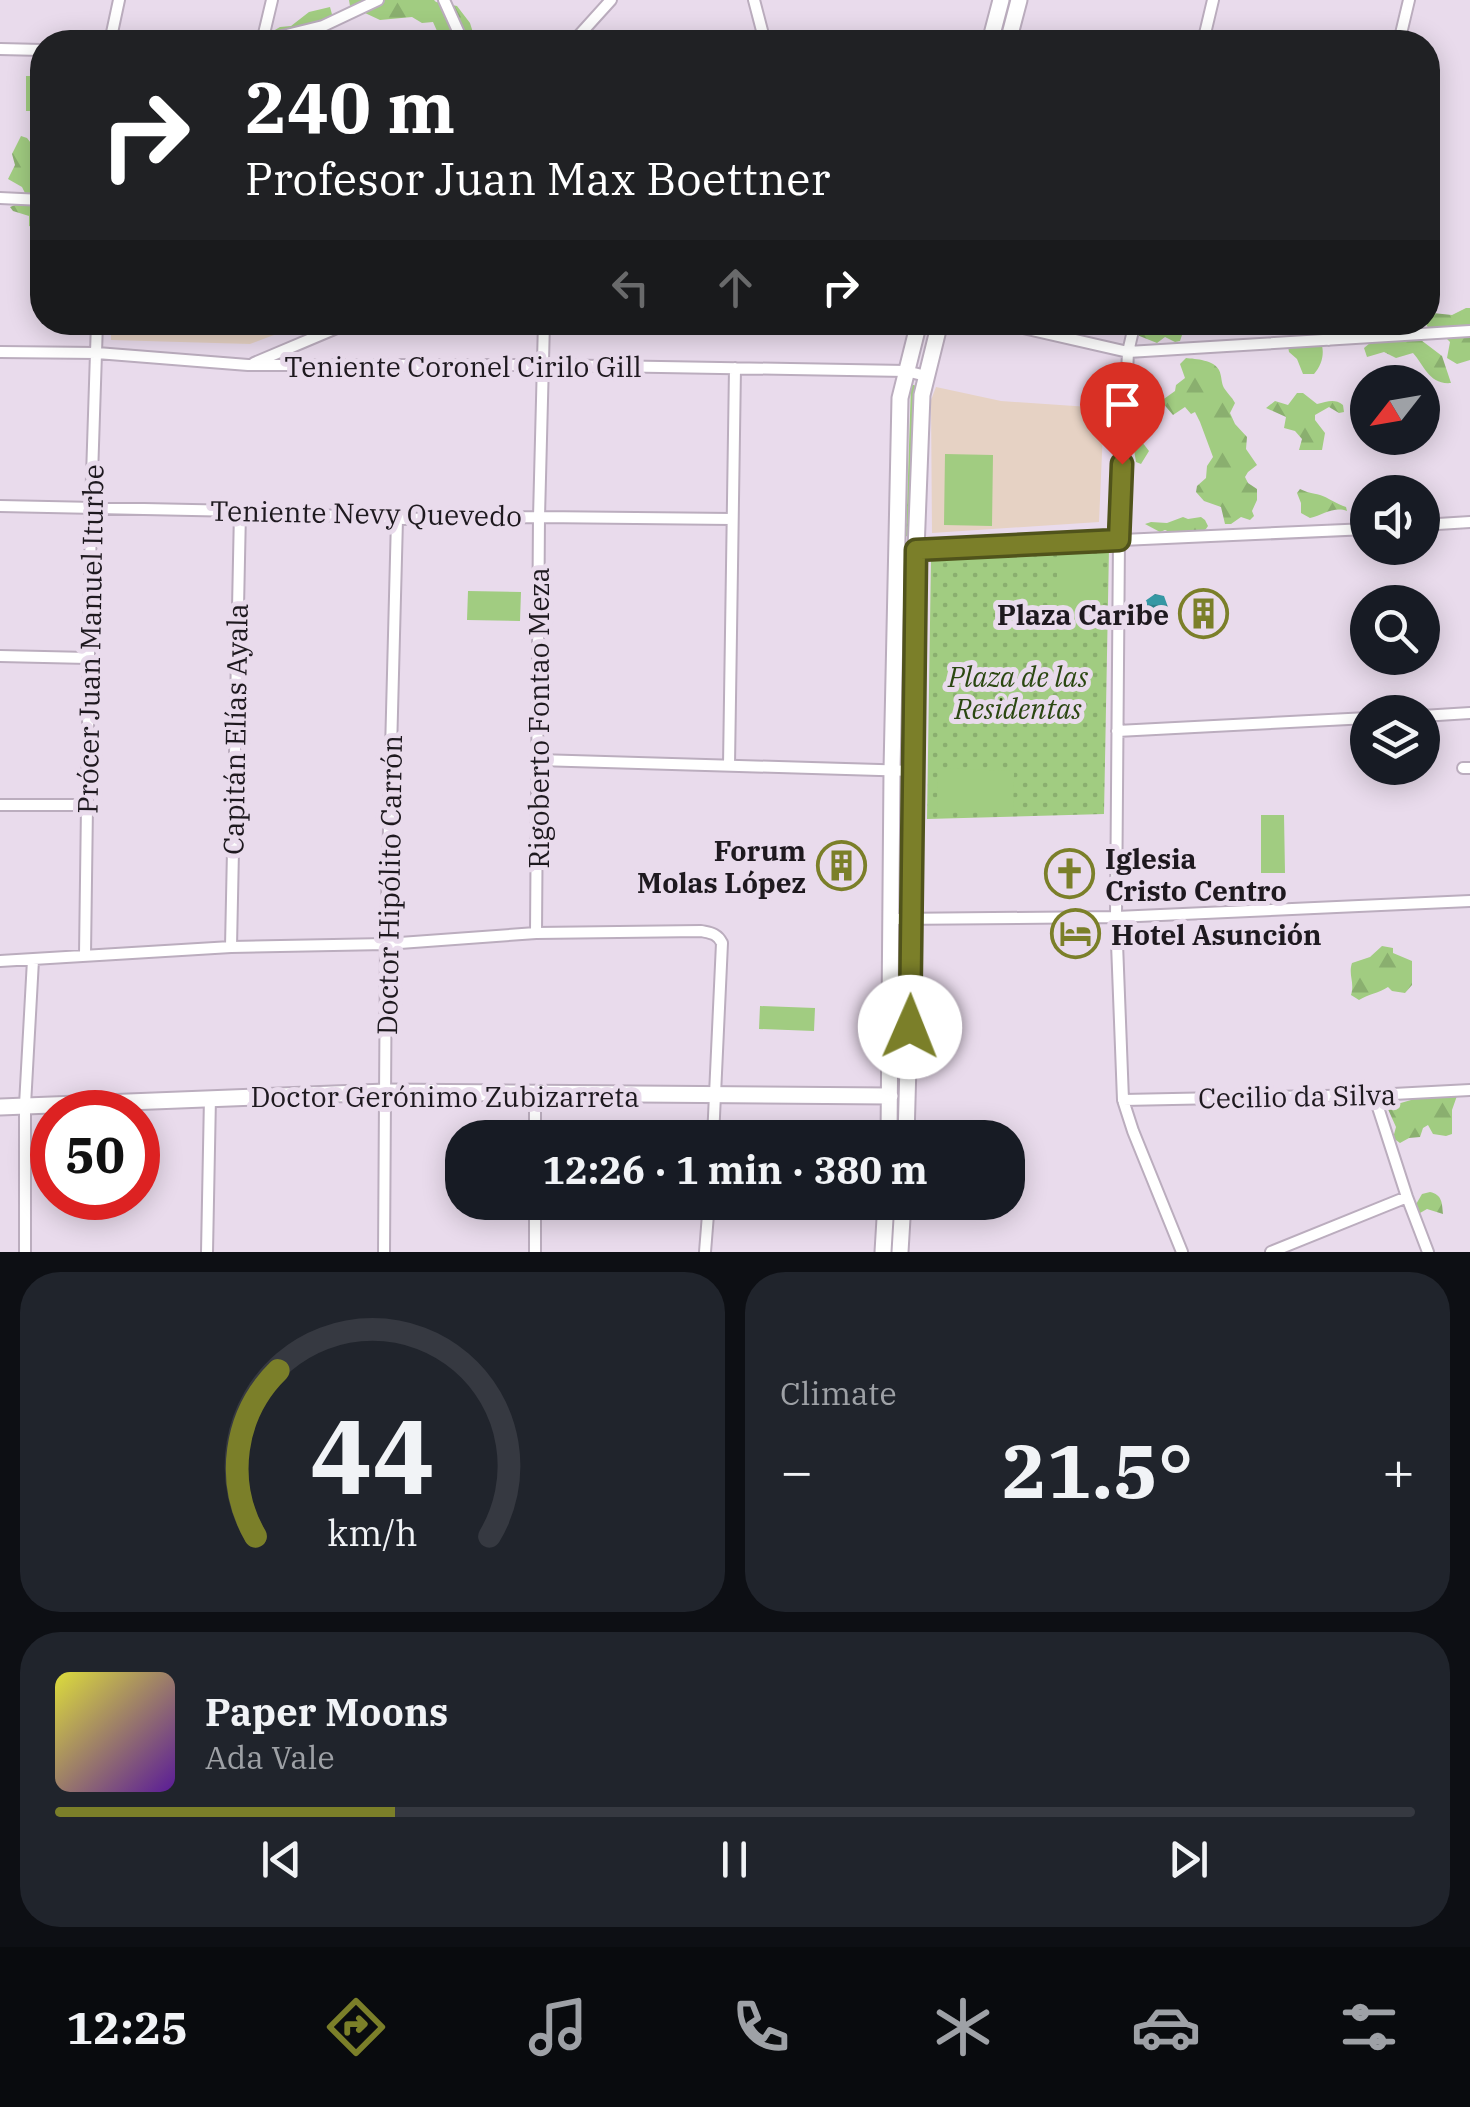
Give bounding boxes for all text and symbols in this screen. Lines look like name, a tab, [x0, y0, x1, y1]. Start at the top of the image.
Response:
text: 240 m	[245, 61, 455, 152]
icon: right	[80, 70, 210, 200]
text: Profesor Juan Max Boettner	[245, 149, 830, 207]
icon: left	[603, 260, 658, 315]
icon: ahead	[708, 260, 763, 315]
icon: right	[813, 260, 868, 315]
street label: Teniente Coronel Cirilo Gill	[284, 348, 642, 385]
pin	[1080, 362, 1165, 465]
north arrow	[1350, 365, 1440, 455]
map controls	[1350, 365, 1440, 785]
icon: arrive	[1095, 377, 1150, 432]
street label: Prócer Juan Manuel Iturbe	[68, 464, 112, 814]
button: sound	[1350, 475, 1440, 565]
street label: Teniente Nevy Quevedo	[210, 492, 522, 534]
street label: Rigoberto Fontao Meza	[520, 567, 557, 869]
button: search	[1350, 585, 1440, 675]
building icon: Plaza Caribe	[1178, 588, 1230, 640]
place label: Plaza Caribe	[997, 596, 1169, 633]
street label: Capitán Elías Ayala	[214, 603, 256, 855]
park label: Plaza de las Residentas	[947, 658, 1089, 727]
button: layers	[1350, 695, 1440, 785]
street label: Doctor Hipólito Carrón	[368, 735, 410, 1035]
place label: Forum Molas López	[637, 832, 806, 901]
building icon: Forum Molas López	[815, 840, 867, 892]
place label: Iglesia Cristo Centro	[1105, 840, 1287, 909]
church icon: Iglesia Cristo Centro	[1044, 848, 1096, 900]
hotel icon: Hotel Asunción	[1050, 908, 1102, 960]
place label: Hotel Asunción	[1111, 916, 1322, 953]
position arrow	[858, 975, 962, 1079]
street label: Cecilio da Silva	[1198, 1076, 1396, 1116]
street label: Doctor Gerónimo Zubizarreta	[250, 1078, 640, 1115]
speed limit sign: 50	[30, 1090, 160, 1220]
text: 12:26 · 1 min · 380 m	[542, 1145, 928, 1194]
text: Climate	[780, 1372, 897, 1414]
text: 44	[310, 1387, 435, 1523]
text: 21.5°	[1002, 1421, 1193, 1519]
text: −	[780, 1435, 813, 1506]
text: +	[1382, 1435, 1415, 1506]
text: km/h	[327, 1509, 418, 1556]
text: Paper Moons	[205, 1687, 448, 1736]
text: Ada Vale	[205, 1736, 335, 1778]
icon: previous	[254, 1832, 309, 1887]
icon: pause	[707, 1832, 762, 1887]
icon: next	[1161, 1832, 1216, 1887]
icon: directions	[321, 1992, 391, 2062]
icon: music	[523, 1992, 593, 2062]
icon: phone	[726, 1992, 796, 2062]
icon: climate	[928, 1992, 998, 2062]
icon: car	[1131, 1992, 1201, 2062]
icon: filters	[1334, 1992, 1404, 2062]
text: 12:25	[66, 1998, 188, 2056]

